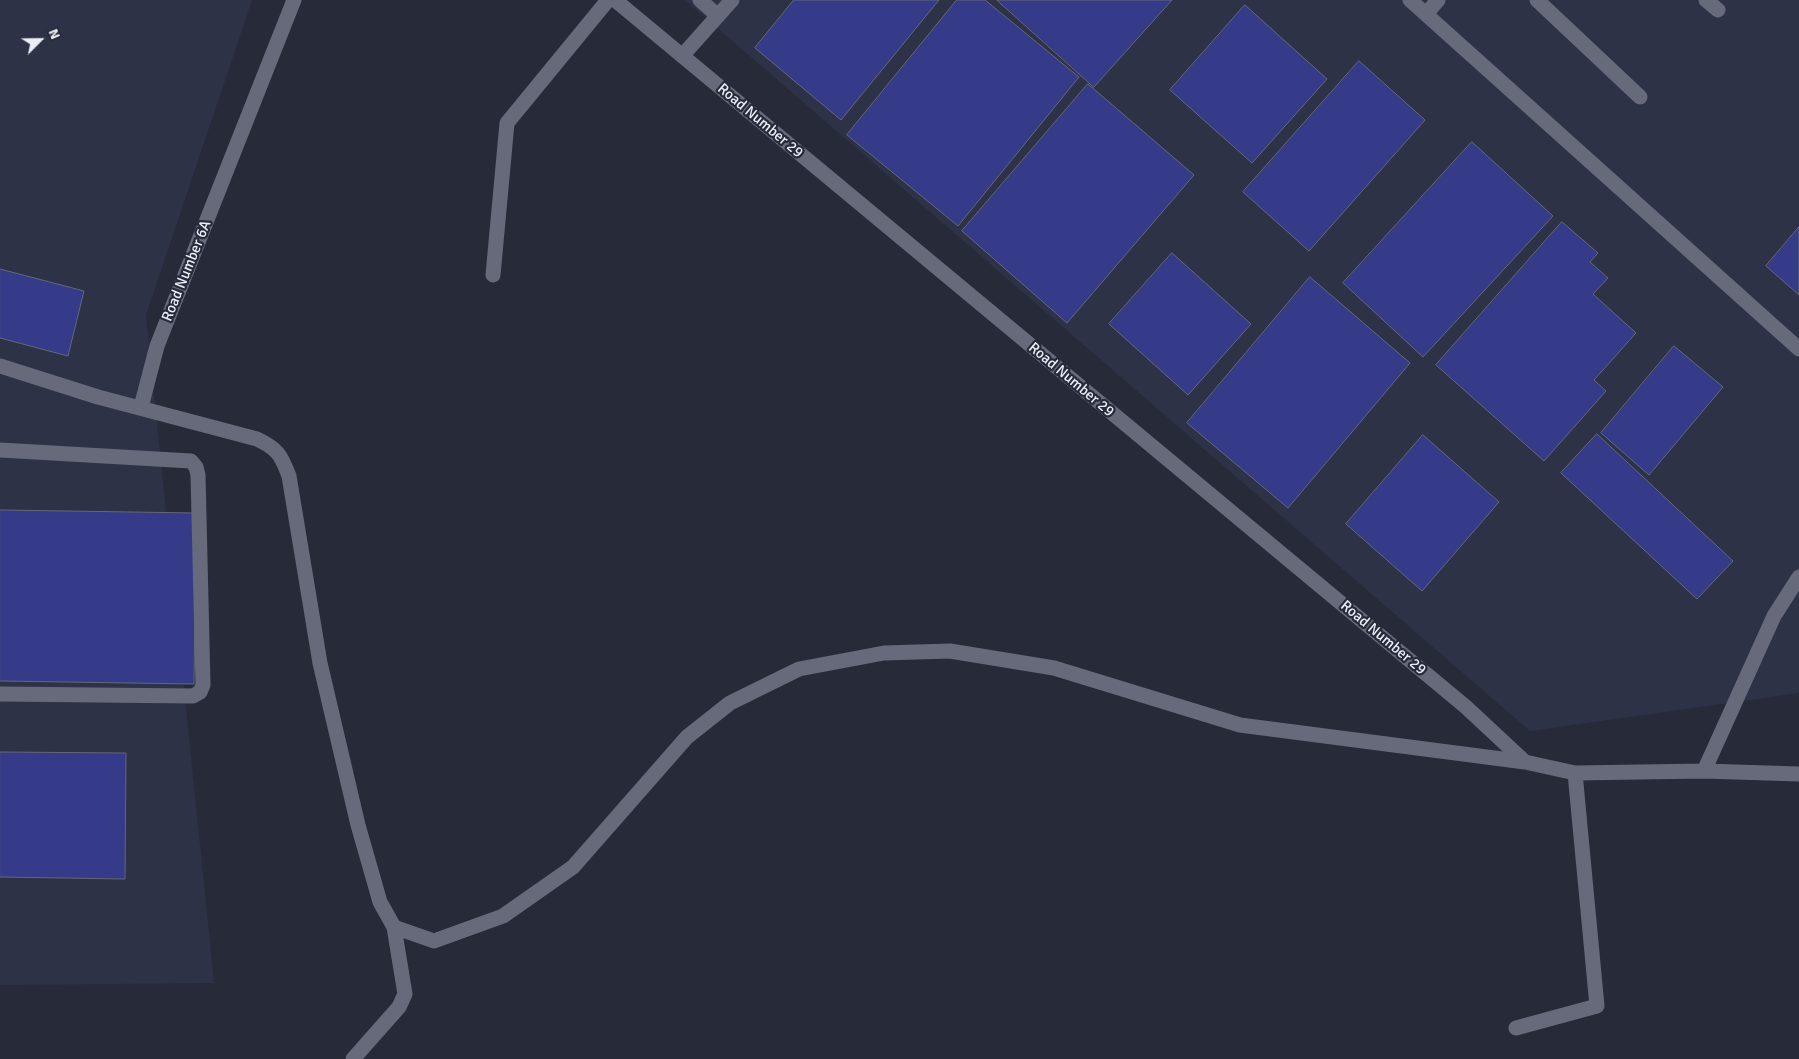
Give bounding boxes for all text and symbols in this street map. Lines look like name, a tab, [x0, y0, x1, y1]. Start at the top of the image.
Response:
north arrow	[15, 15, 65, 65]
text: N	[45, 26, 64, 42]
street label: Road Number 29	[714, 80, 806, 162]
street label: Road Number 6A	[159, 218, 215, 324]
street label: Road Number 29	[1025, 339, 1117, 421]
street label: Road Number 29	[1337, 597, 1429, 679]

